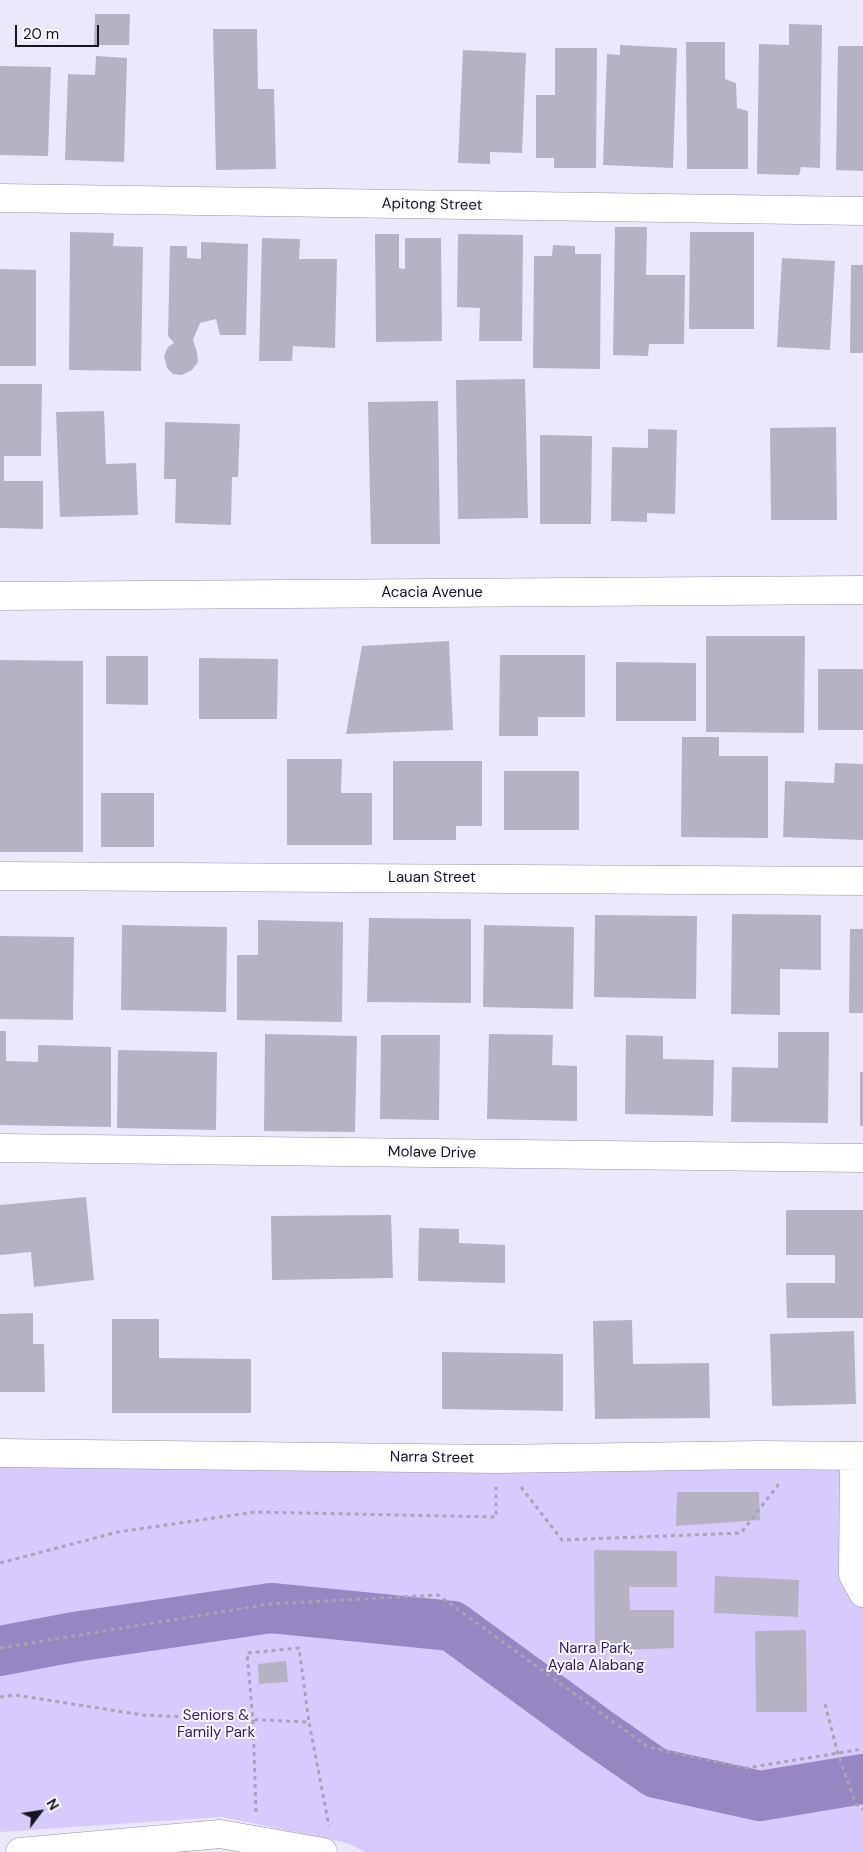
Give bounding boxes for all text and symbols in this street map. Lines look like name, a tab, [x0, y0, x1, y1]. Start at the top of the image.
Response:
scale bar	[18, 15, 101, 47]
text: 20 m	[23, 24, 59, 44]
street label: Apitong Street	[381, 195, 483, 215]
street label: Acacia Avenue	[381, 584, 483, 602]
street label: Lauan Street	[388, 869, 476, 887]
street label: Molave Drive	[388, 1143, 476, 1163]
street label: Narra Street	[390, 1448, 474, 1468]
park label: Narra Park, Ayala Alabang	[548, 1640, 644, 1675]
park label: Seniors & Family Park	[177, 1707, 255, 1742]
north arrow	[15, 1787, 65, 1837]
text: N	[43, 1795, 63, 1813]

